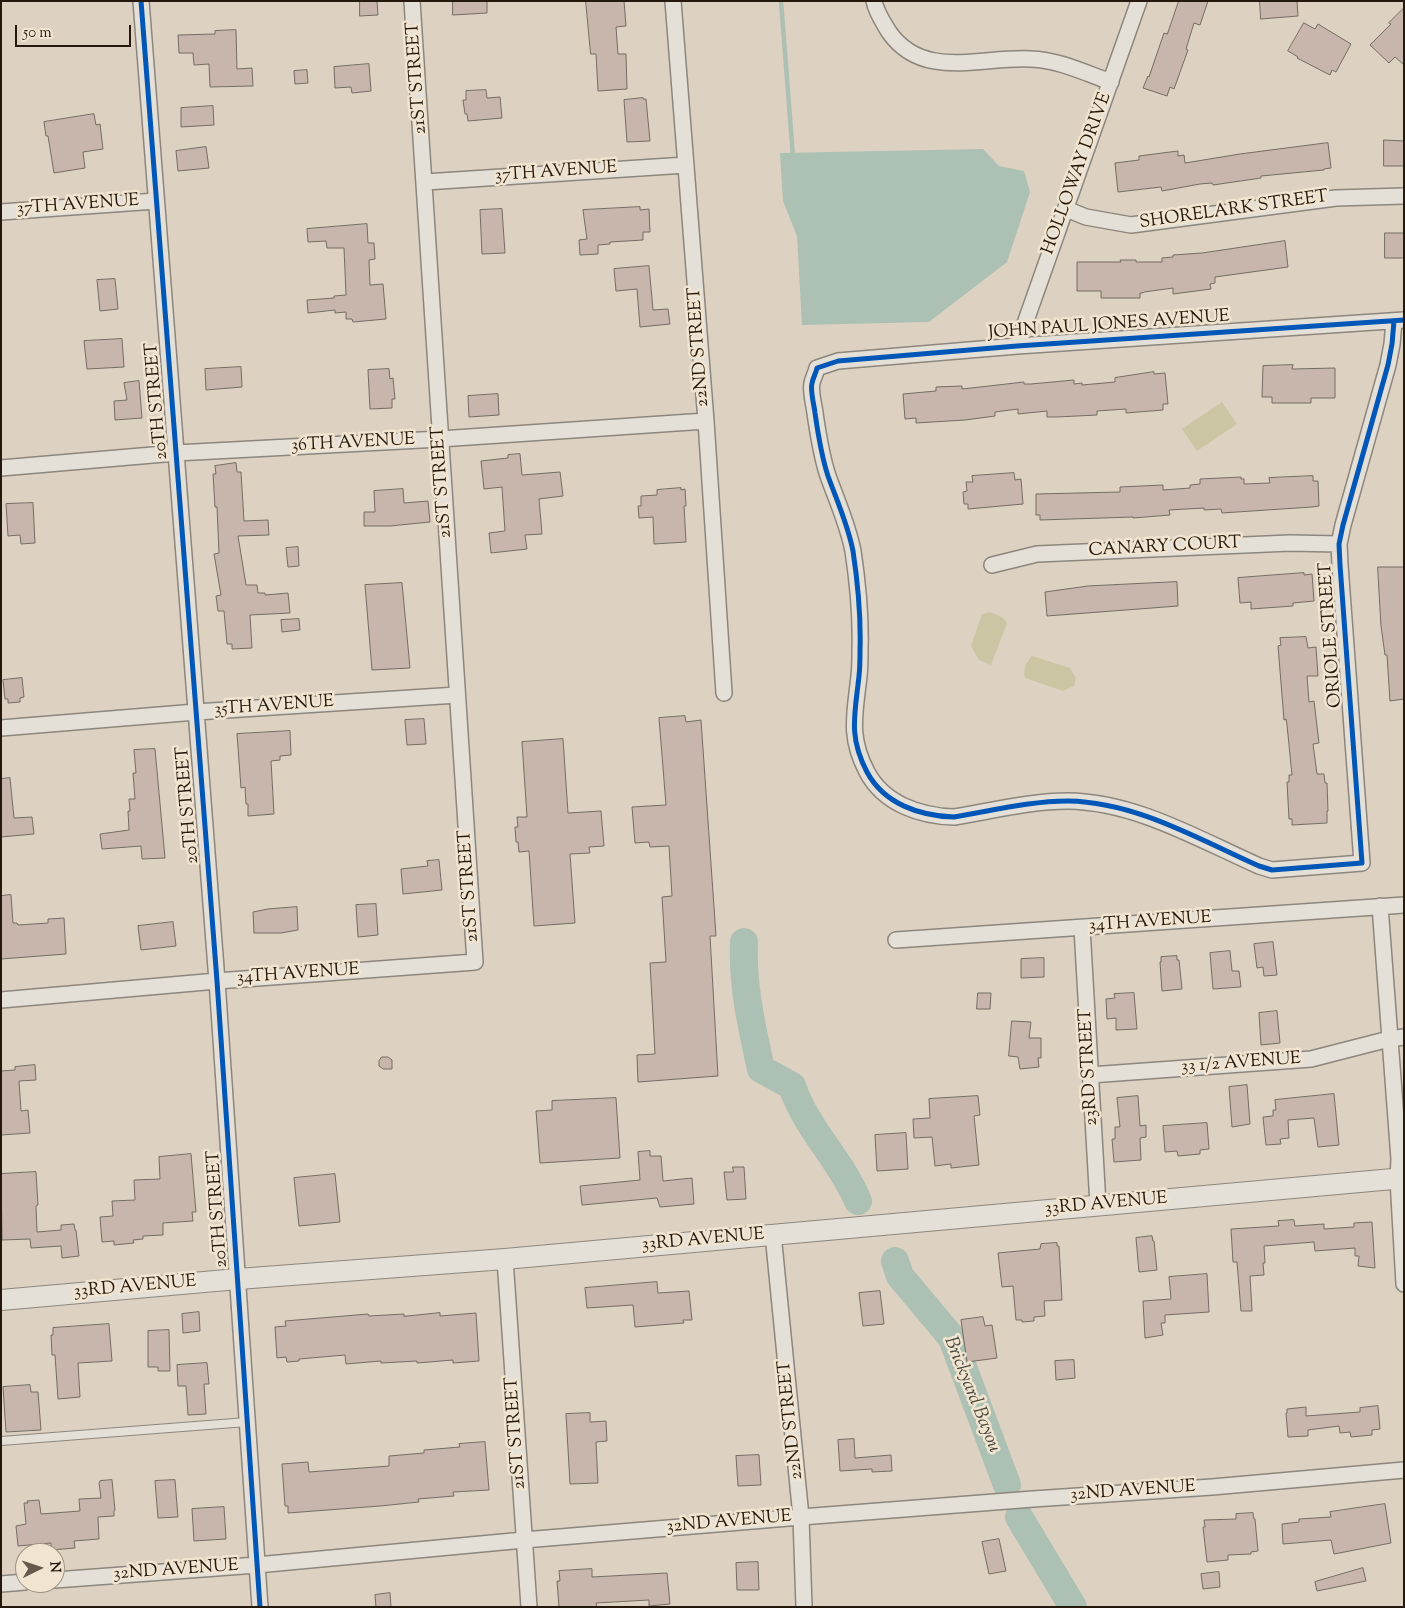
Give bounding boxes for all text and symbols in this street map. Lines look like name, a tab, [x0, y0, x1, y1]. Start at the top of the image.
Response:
scale bar	[18, 15, 134, 47]
street label: 21ST STREET	[403, 21, 433, 135]
text: 50 m	[23, 23, 52, 44]
street label: HOLLOWAY DRIVE	[1039, 90, 1117, 258]
street label: 37TH AVENUE	[494, 158, 618, 188]
street label: SHORELARK STREET	[1138, 187, 1330, 235]
street label: 37TH AVENUE	[16, 191, 140, 221]
street label: 22ND STREET	[685, 286, 715, 408]
street label: JOHN PAUL JONES AVENUE	[988, 307, 1230, 345]
street label: 20TH STREET	[142, 341, 174, 461]
street label: 21ST STREET	[428, 425, 458, 539]
street label: 36TH AVENUE	[290, 430, 416, 458]
street label: CANARY COURT	[1088, 533, 1242, 563]
street label: ORIOLE STREET	[1316, 562, 1348, 708]
street label: 35TH AVENUE	[213, 692, 335, 722]
street label: 20TH STREET	[173, 745, 205, 865]
street label: 21ST STREET	[455, 829, 485, 943]
street label: 34TH AVENUE	[1088, 908, 1212, 938]
street label: 34TH AVENUE	[236, 960, 360, 990]
street label: 23RD STREET	[1076, 1008, 1104, 1126]
street label: 33 1/2 AVENUE	[1180, 1049, 1302, 1079]
street label: 20TH STREET	[204, 1149, 234, 1269]
street label: 33RD AVENUE	[1044, 1189, 1168, 1221]
street label: 33RD AVENUE	[641, 1225, 765, 1257]
street label: 33RD AVENUE	[73, 1272, 197, 1304]
water label: Brickyard Bayou	[937, 1334, 1005, 1456]
street label: 22ND STREET	[775, 1359, 809, 1481]
street label: 21ST STREET	[502, 1376, 532, 1490]
street label: 32ND AVENUE	[1070, 1477, 1196, 1507]
street label: 32ND AVENUE	[666, 1507, 792, 1539]
north arrow	[15, 1543, 65, 1593]
street label: 32ND AVENUE	[113, 1556, 239, 1586]
text: N	[44, 1561, 64, 1573]

